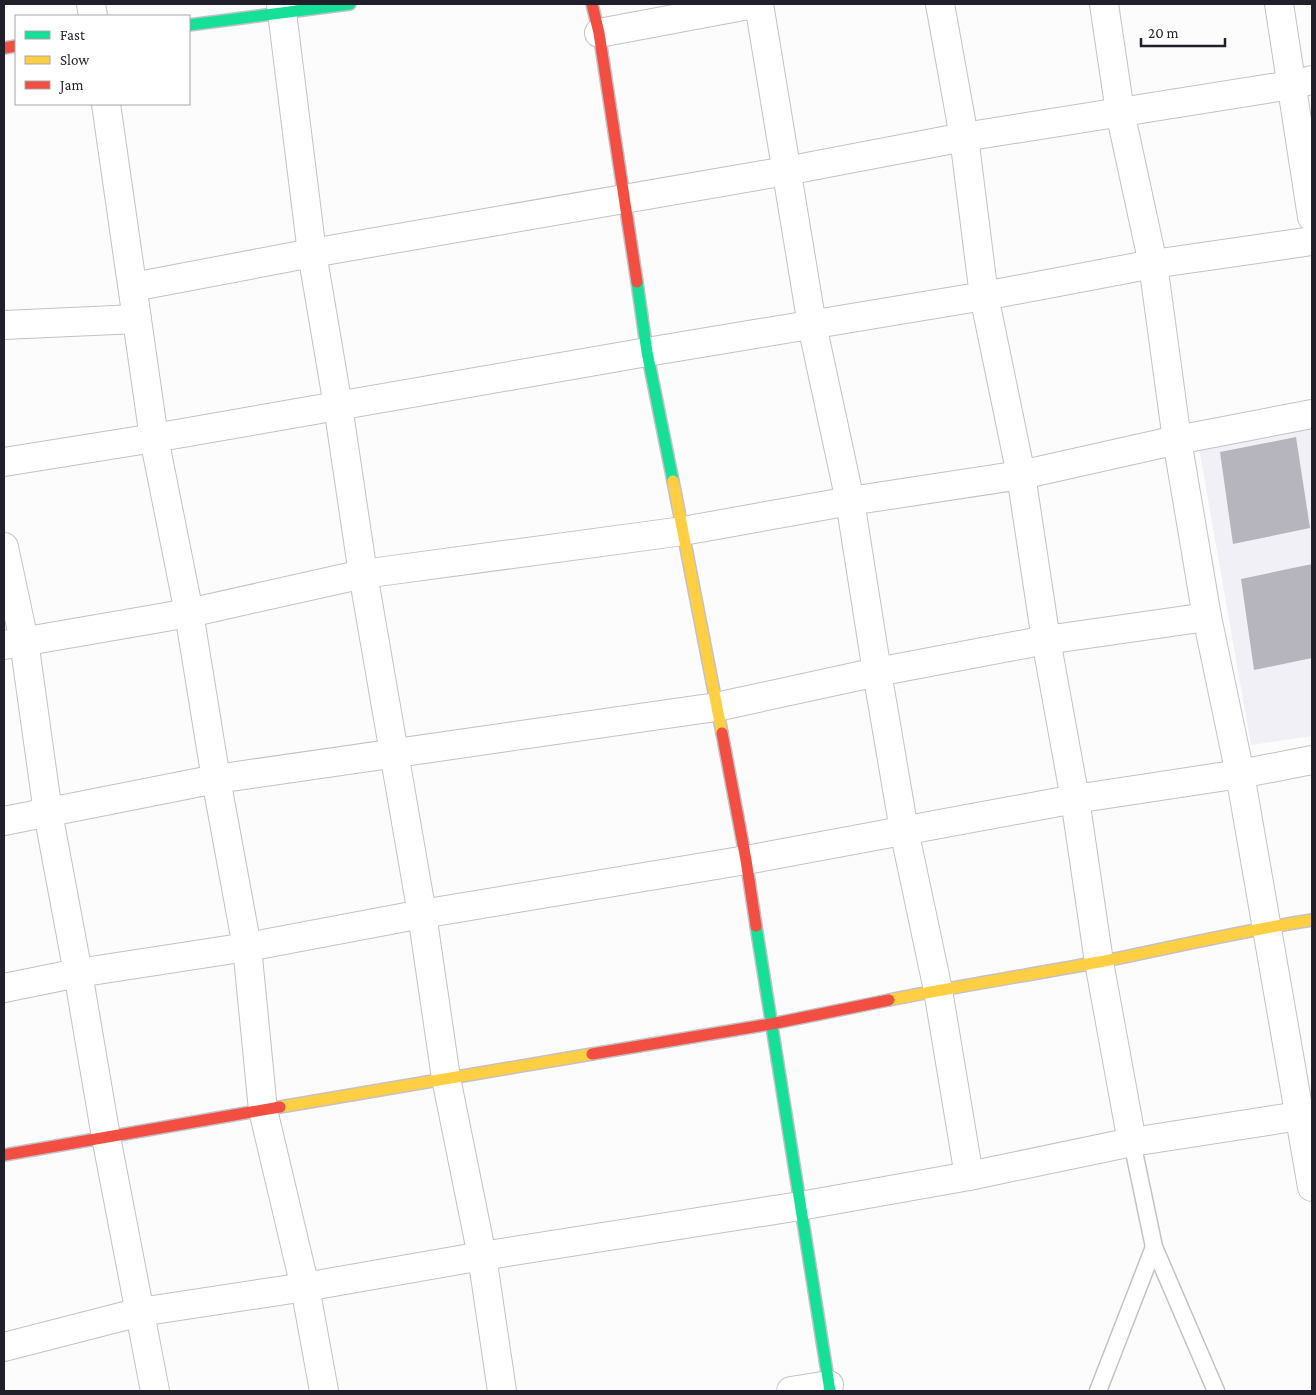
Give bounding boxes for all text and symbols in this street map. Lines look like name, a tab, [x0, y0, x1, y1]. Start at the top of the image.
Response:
legend	[15, 15, 190, 105]
scale bar	[1141, 15, 1225, 47]
text: 20 m	[1148, 25, 1179, 41]
text: Fast	[60, 27, 86, 43]
text: Slow	[60, 52, 90, 68]
text: Jam	[58, 77, 83, 94]

